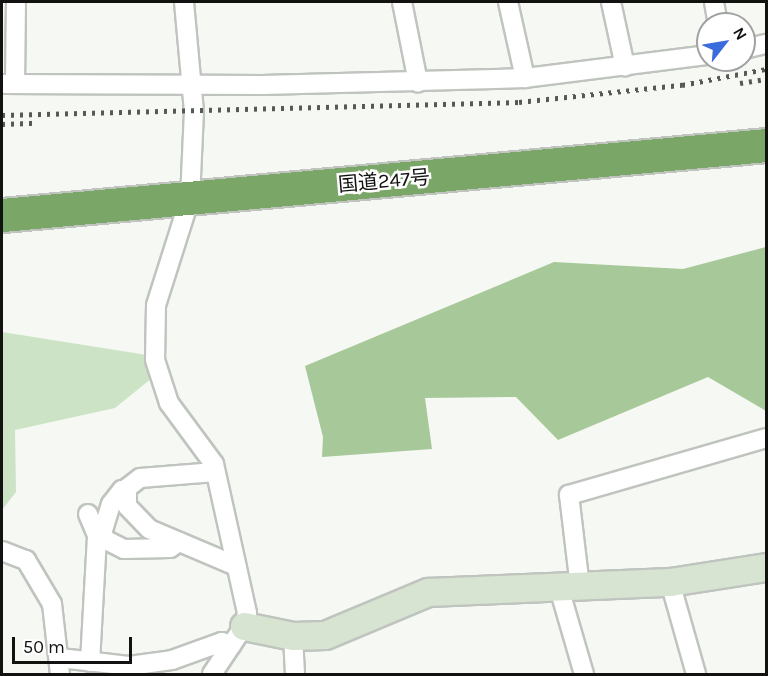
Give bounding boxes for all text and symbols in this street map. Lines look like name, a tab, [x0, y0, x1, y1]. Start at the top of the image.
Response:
north arrow	[696, 12, 756, 72]
text: N	[729, 24, 751, 43]
street label: 国道247号	[337, 165, 431, 197]
scale bar	[15, 625, 135, 663]
text: 50 m	[23, 636, 65, 658]

